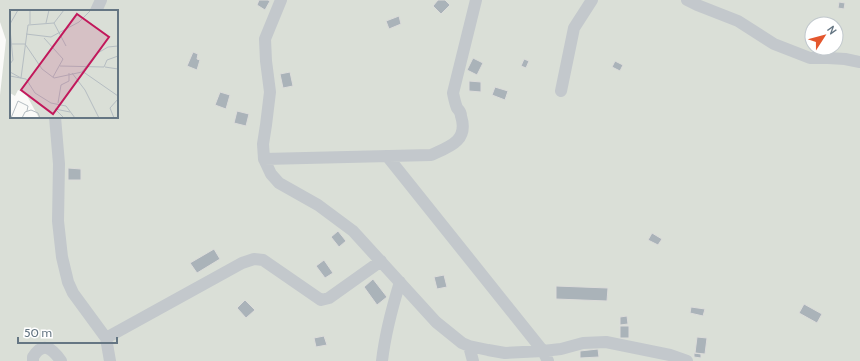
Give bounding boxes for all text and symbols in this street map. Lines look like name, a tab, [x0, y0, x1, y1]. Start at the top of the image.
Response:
inset map	[10, 10, 118, 118]
north arrow	[804, 16, 844, 56]
text: N	[824, 23, 840, 37]
scale bar	[18, 319, 117, 345]
text: 50 m	[24, 325, 52, 340]

